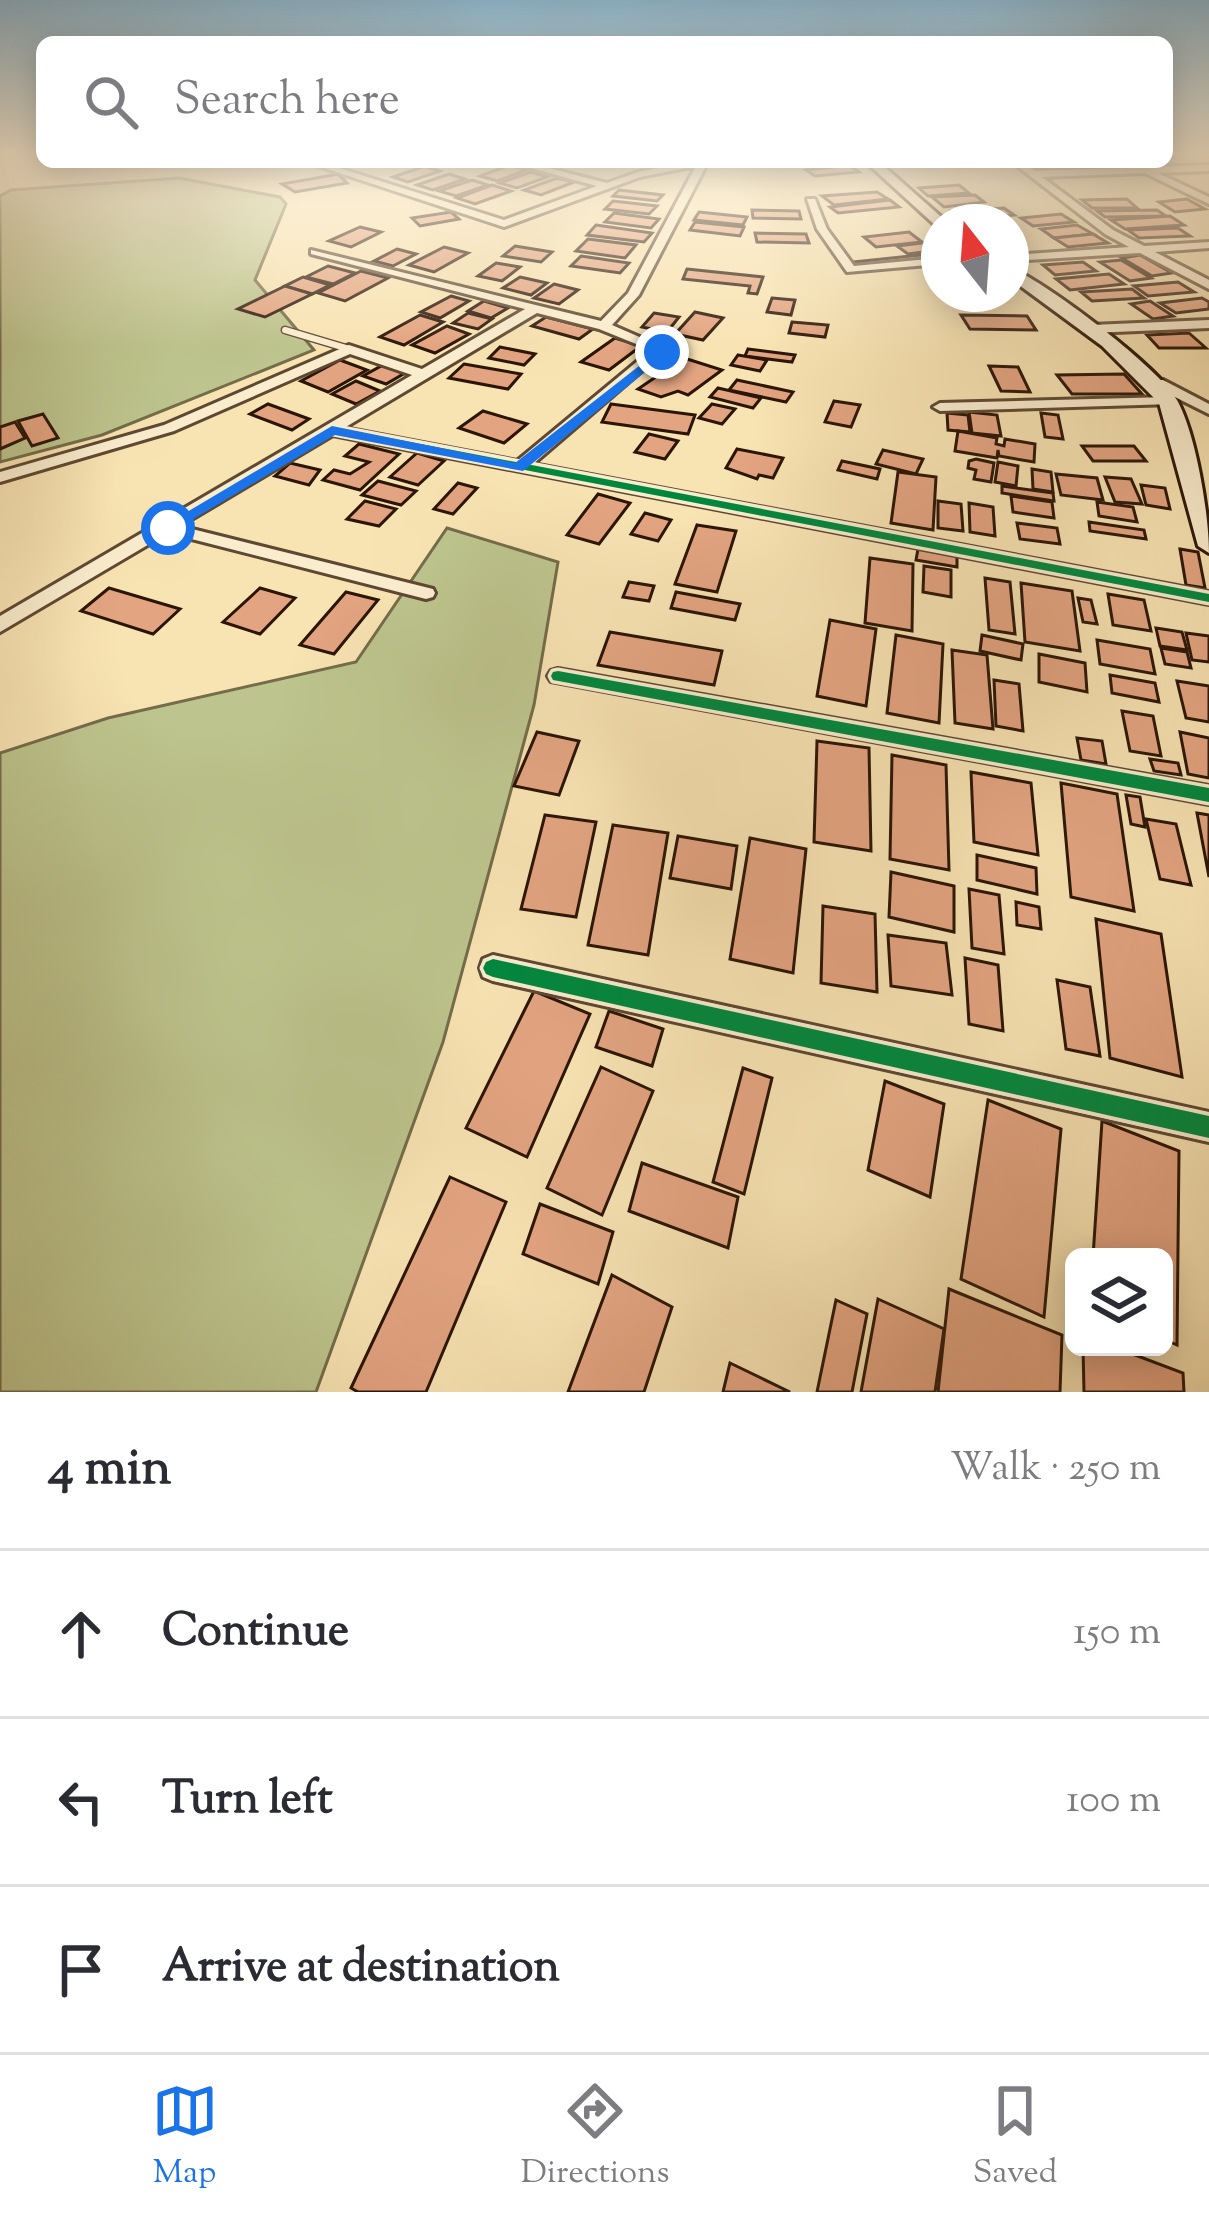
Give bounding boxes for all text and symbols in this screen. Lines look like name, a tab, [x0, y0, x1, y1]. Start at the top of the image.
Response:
search box	[36, 36, 1173, 168]
icon: search	[78, 69, 144, 135]
text: Search here	[174, 70, 400, 135]
north arrow	[921, 204, 1029, 312]
route end	[635, 325, 689, 379]
route start	[141, 501, 195, 555]
map controls	[1065, 1248, 1173, 1356]
button: layers	[1065, 1248, 1173, 1356]
text: 4 min	[48, 1434, 171, 1507]
text: Walk · 250 m	[950, 1442, 1161, 1498]
icon: ahead	[48, 1601, 114, 1667]
text: Continue	[162, 1601, 349, 1666]
text: 150 m	[1073, 1606, 1161, 1662]
icon: left	[48, 1769, 114, 1835]
text: Turn left	[162, 1769, 333, 1834]
text: 100 m	[1066, 1774, 1161, 1830]
icon: arrive	[48, 1937, 114, 2003]
text: Arrive at destination	[162, 1937, 560, 2002]
tab: Map	[152, 2078, 218, 2198]
tab: Directions	[521, 2078, 670, 2198]
tab: Saved	[973, 2078, 1057, 2198]

